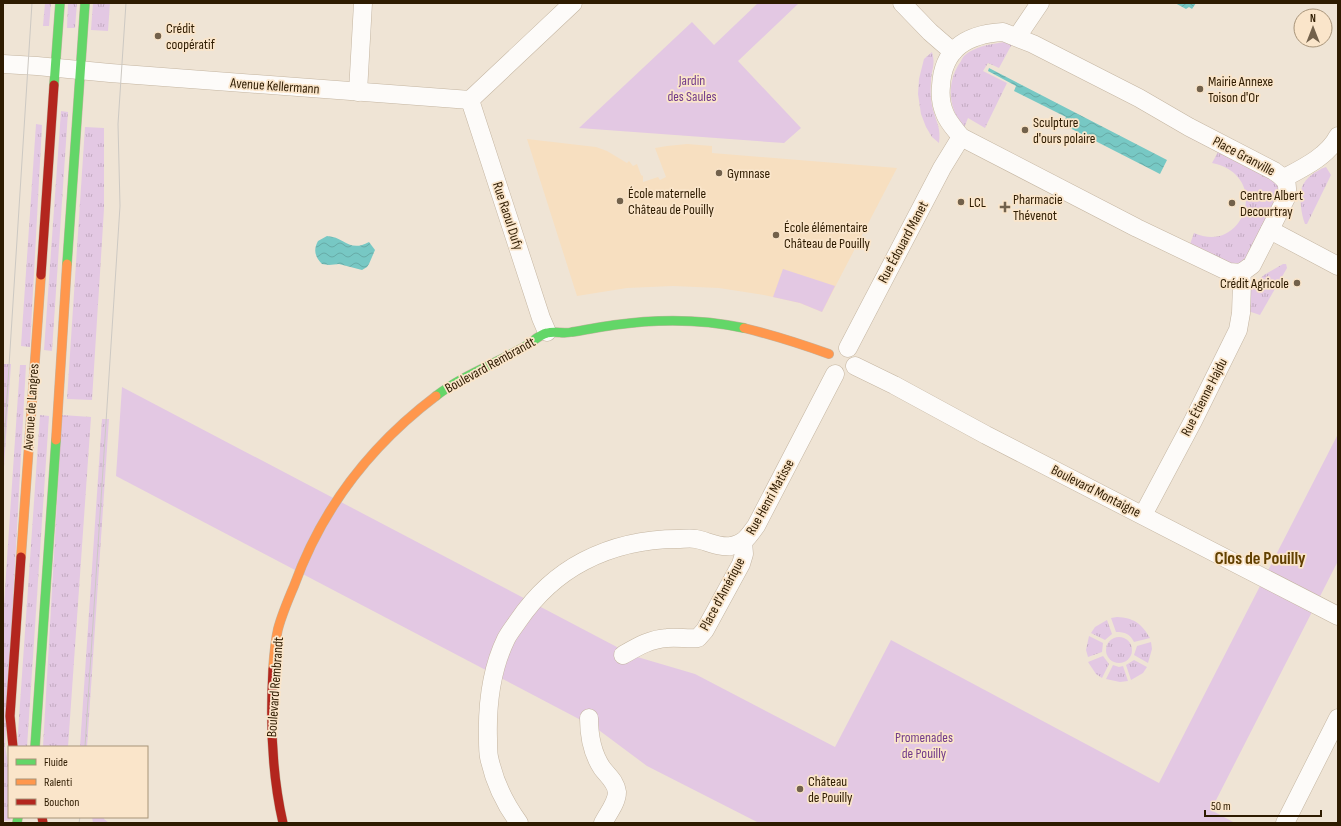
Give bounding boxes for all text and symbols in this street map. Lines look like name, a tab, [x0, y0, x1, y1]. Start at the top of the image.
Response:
north arrow	[1293, 8, 1333, 48]
text: N	[1310, 12, 1316, 25]
place label: Crédit coopératif	[166, 20, 216, 53]
marker: Crédit coopératif	[153, 31, 163, 41]
park label: Jardin des Saules	[667, 72, 717, 105]
place label: Mairie Annexe Toison d'Or	[1208, 73, 1273, 106]
street label: Avenue Kellermann	[229, 74, 320, 98]
marker: Mairie Annexe Toison d'Or	[1195, 84, 1205, 94]
place label: Sculpture d'ours polaire	[1033, 114, 1095, 147]
marker: Sculpture d'ours polaire	[1020, 125, 1030, 135]
street label: Place Granville	[1210, 132, 1278, 180]
place label: Gymnase	[727, 165, 770, 182]
marker: Gymnase	[714, 168, 724, 178]
street label: Rue Raoul Dufy	[489, 180, 527, 253]
place label: École maternelle Château de Pouilly	[628, 185, 714, 218]
place label: Centre Albert Decourtray	[1240, 187, 1303, 220]
place label: Pharmacie Thévenot	[1013, 191, 1063, 224]
place label: LCL	[969, 194, 986, 211]
marker: École maternelle Château de Pouilly	[615, 196, 625, 206]
marker: LCL	[956, 197, 966, 207]
street label: Rue Édouard Manet	[874, 198, 932, 286]
marker: Centre Albert Decourtray	[1227, 198, 1237, 208]
marker: Pharmacie Thévenot	[1000, 202, 1010, 212]
place label: École élémentaire Château de Pouilly	[784, 219, 870, 252]
marker: École élémentaire Château de Pouilly	[771, 230, 781, 240]
place label: Crédit Agricole	[1220, 275, 1289, 292]
marker: Crédit Agricole	[1292, 278, 1302, 288]
street label: Boulevard Rembrandt	[442, 333, 538, 397]
street label: Rue Étienne Hajdu	[1177, 355, 1231, 439]
street label: Avenue de Langres	[19, 363, 43, 452]
street label: Rue Henri Matisse	[742, 456, 798, 538]
street label: Boulevard Montaigne	[1048, 461, 1144, 521]
district label: Clos de Pouilly	[1214, 548, 1306, 569]
street label: Place d'Amérique	[696, 555, 748, 633]
street label: Boulevard Rembrandt	[263, 636, 287, 738]
park label: Promenades de Pouilly	[895, 729, 953, 762]
legend	[8, 746, 148, 818]
text: Fluide	[44, 755, 68, 770]
place label: Château de Pouilly	[808, 773, 853, 806]
text: Ralenti	[44, 775, 72, 790]
marker: Château de Pouilly	[795, 784, 805, 794]
scale bar	[1205, 792, 1321, 818]
text: Bouchon	[44, 795, 79, 810]
text: 50 m	[1211, 799, 1231, 814]

